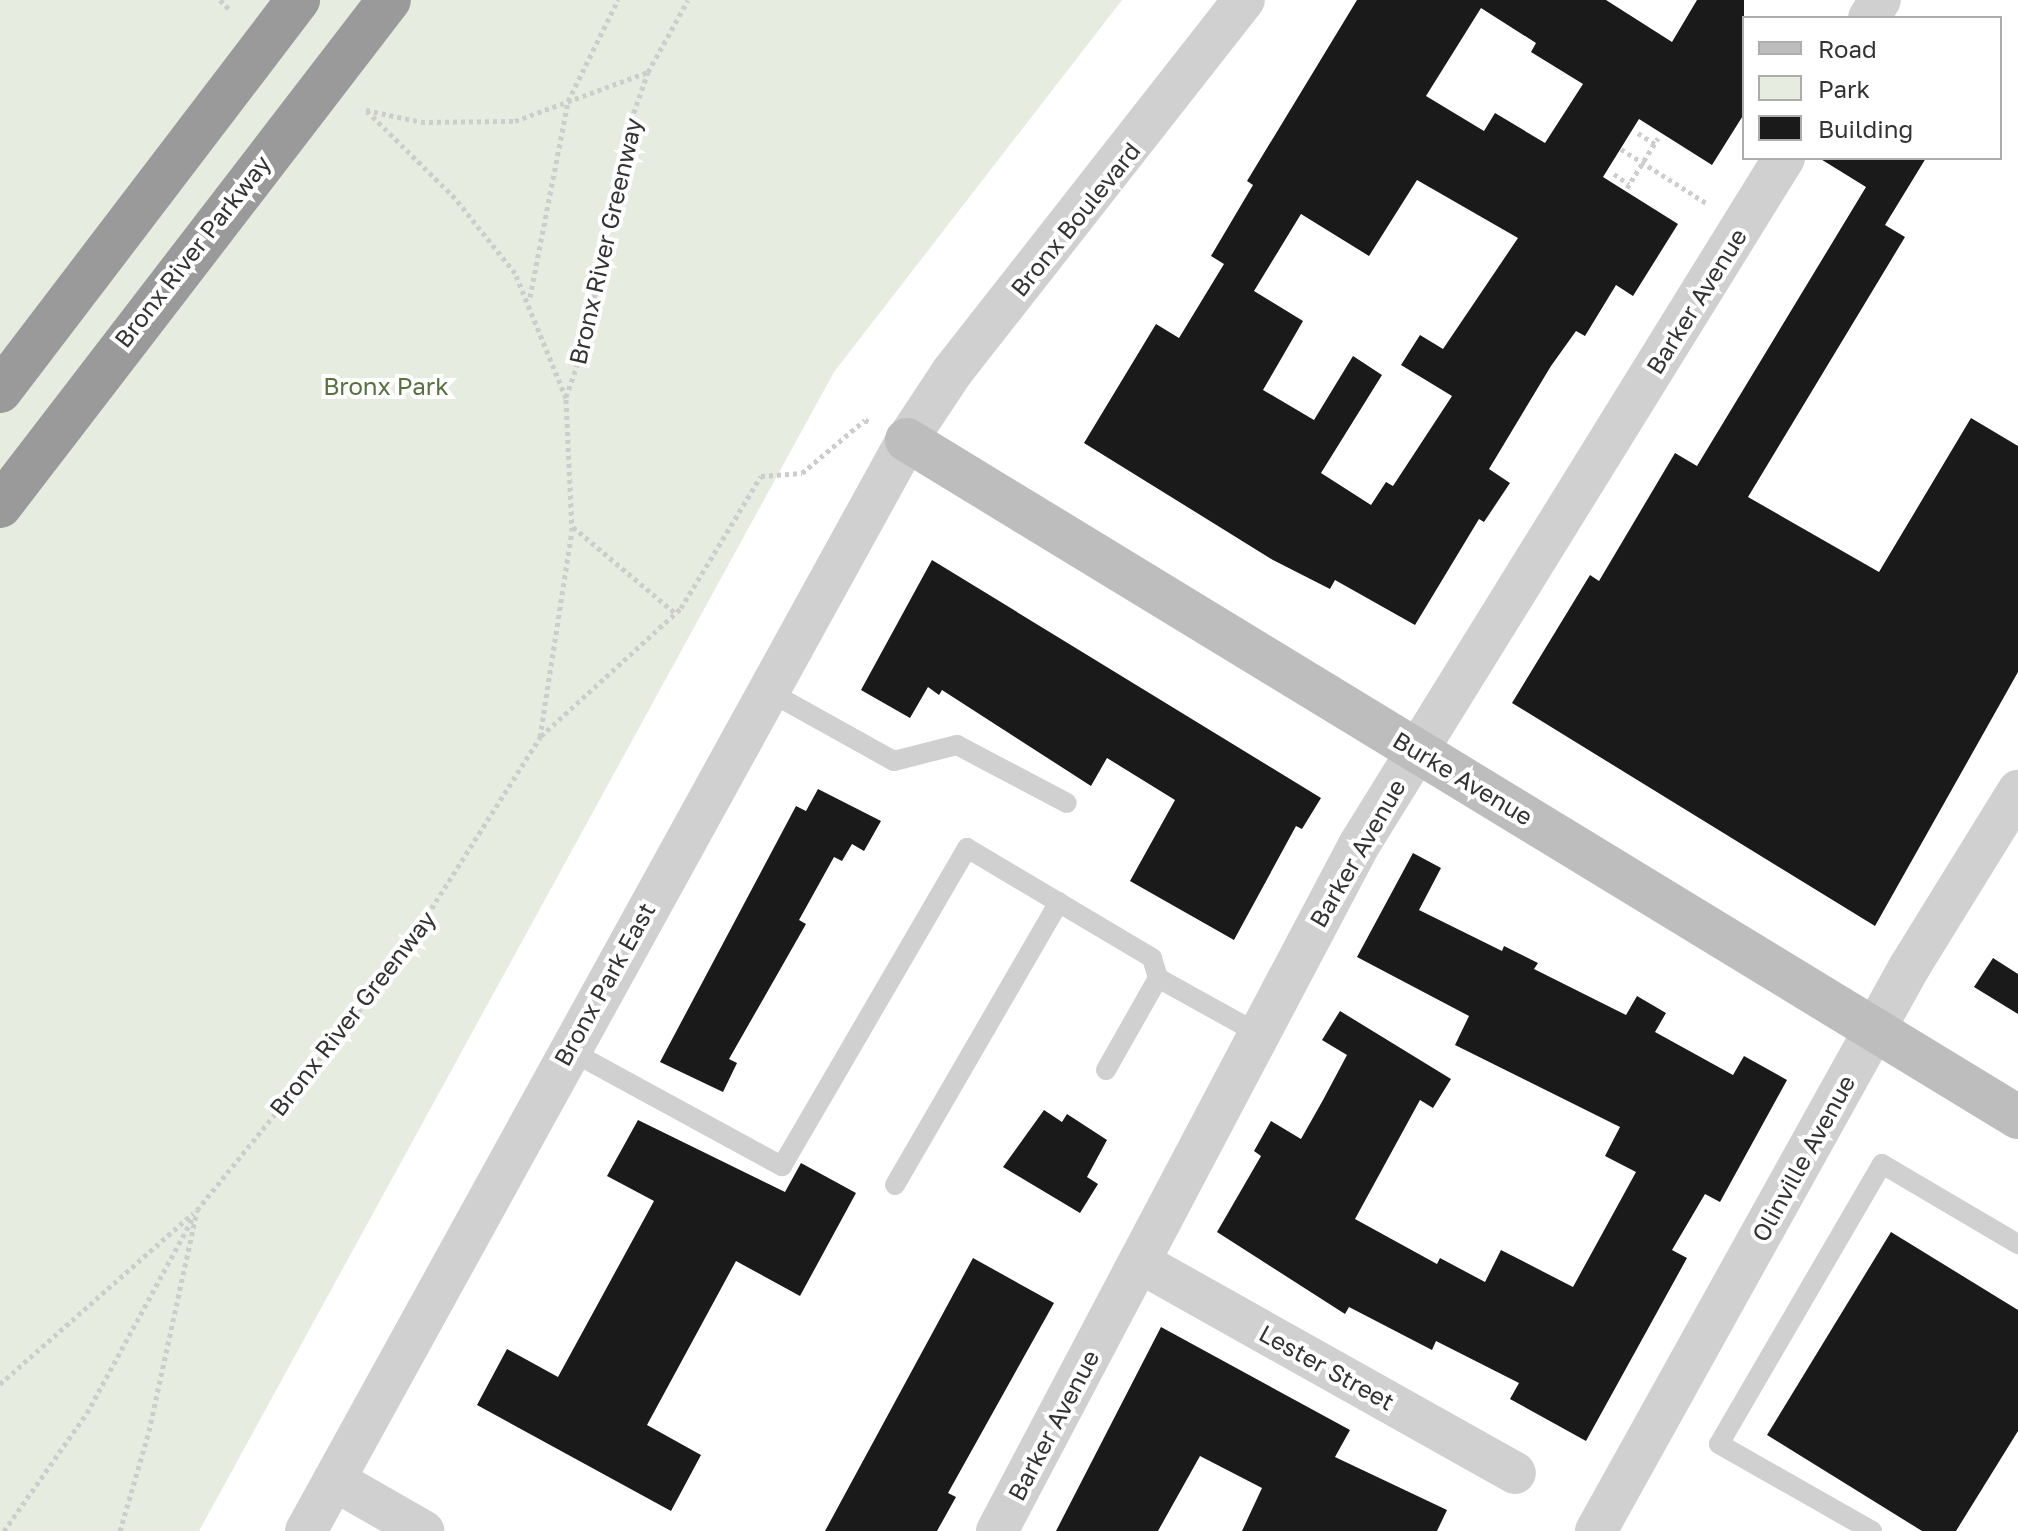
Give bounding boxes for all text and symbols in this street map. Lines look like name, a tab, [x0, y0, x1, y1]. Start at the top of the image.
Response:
legend	[1742, 16, 2002, 160]
text: Road	[1818, 34, 1877, 63]
text: Park	[1818, 74, 1870, 103]
text: Building	[1818, 114, 1913, 143]
street label: Bronx River Greenway	[563, 115, 647, 367]
street label: Bronx Boulevard	[1004, 136, 1146, 302]
street label: Bronx River Parkway	[108, 149, 276, 353]
street label: Barker Avenue	[1640, 223, 1752, 379]
park label: Bronx Park	[323, 372, 449, 400]
street label: Burke Avenue	[1388, 725, 1538, 831]
street label: Barker Avenue	[1303, 774, 1411, 932]
street label: Bronx Park East	[547, 898, 661, 1070]
street label: Bronx River Greenway	[263, 905, 441, 1121]
street label: Olinville Avenue	[1745, 1070, 1861, 1246]
street label: Lester Street	[1254, 1318, 1400, 1416]
street label: Barker Avenue	[1001, 1345, 1105, 1505]

